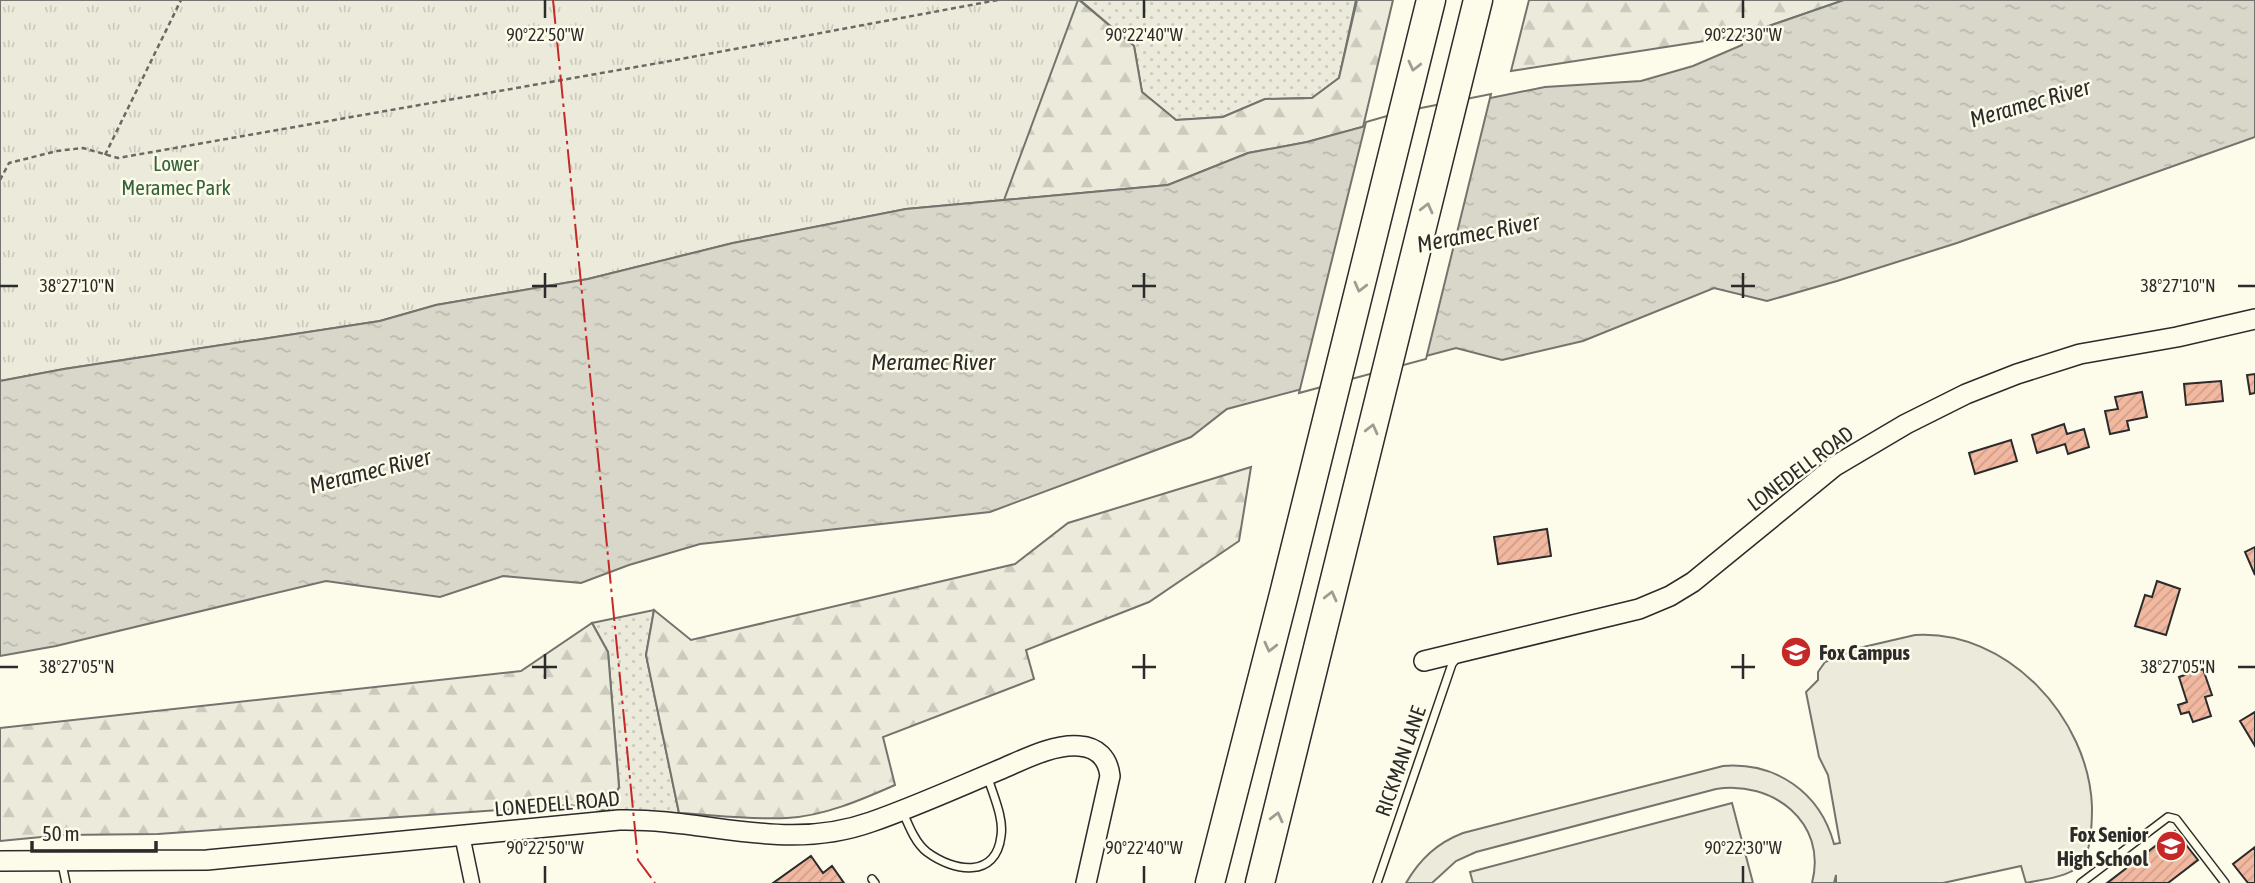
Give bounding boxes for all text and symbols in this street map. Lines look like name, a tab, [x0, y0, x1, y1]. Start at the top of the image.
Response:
text: 90°22'50"W	[506, 24, 584, 45]
text: 90°22'40"W	[1105, 24, 1183, 45]
text: 90°22'30"W	[1704, 24, 1782, 45]
one-way arrow	[1408, 60, 1422, 72]
water label: Meramec River	[1967, 73, 2094, 133]
park label: Lower Meramec Park	[121, 151, 231, 199]
one-way arrow	[1418, 202, 1433, 214]
water label: Meramec River	[1415, 208, 1543, 258]
text: 38°27'10"N	[39, 275, 115, 296]
text: 38°27'10"N	[2140, 275, 2216, 296]
one-way arrow	[1354, 281, 1368, 293]
water label: Meramec River	[871, 349, 996, 375]
street label: LONEDELL ROAD	[1743, 421, 1857, 515]
one-way arrow	[1364, 423, 1378, 435]
water label: Meramec River	[307, 443, 435, 499]
one-way arrow	[1323, 590, 1337, 602]
school or university icon: Fox Campus	[1779, 635, 1813, 669]
place label: Fox Campus	[1819, 640, 1910, 664]
one-way arrow	[1264, 641, 1278, 653]
text: 38°27'05"N	[39, 656, 115, 677]
text: 38°27'05"N	[2140, 656, 2216, 677]
street label: RICKMAN LANE	[1370, 703, 1430, 819]
street label: LONEDELL ROAD	[493, 786, 621, 820]
scale bar	[32, 810, 156, 854]
one-way arrow	[1269, 811, 1283, 823]
text: 50 m	[42, 821, 80, 845]
place label: Fox Senior High School	[2057, 822, 2149, 870]
school or university icon: Fox Senior High School	[2154, 829, 2188, 863]
text: 90°22'50"W	[506, 837, 584, 858]
text: 90°22'40"W	[1105, 837, 1183, 858]
text: 90°22'30"W	[1704, 837, 1782, 858]

